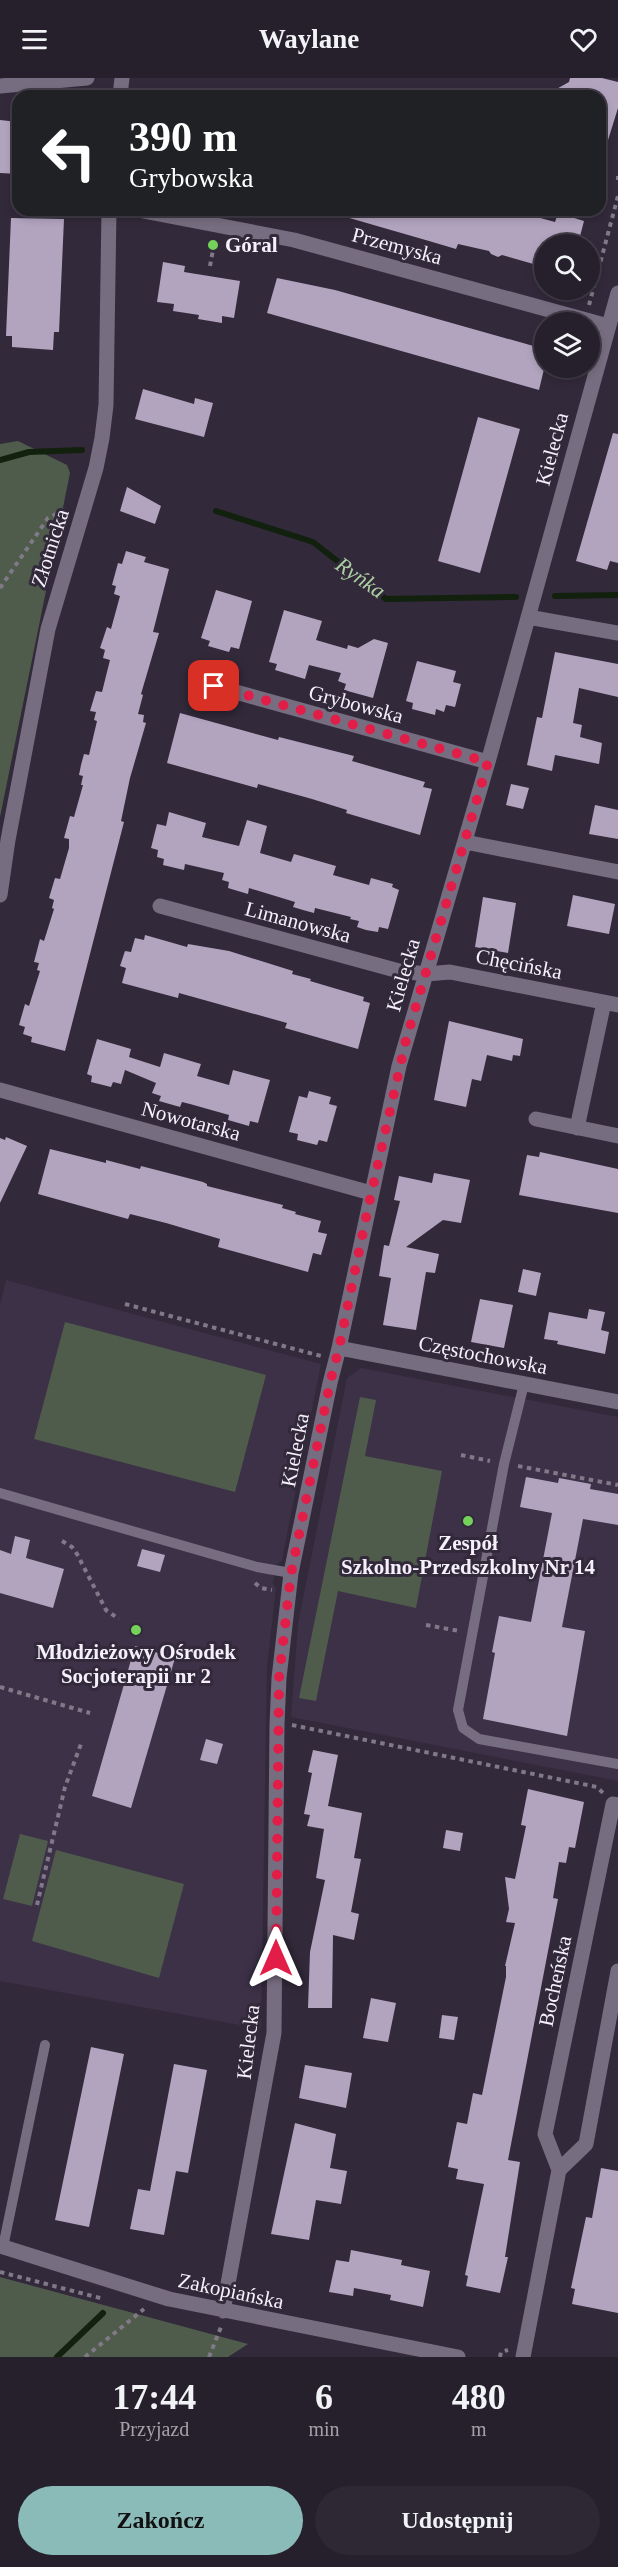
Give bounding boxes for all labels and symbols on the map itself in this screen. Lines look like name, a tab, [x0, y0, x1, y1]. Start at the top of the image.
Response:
street label: Przemyska	[349, 222, 445, 270]
place label: Góral	[225, 233, 278, 257]
marker: Góral	[206, 238, 220, 252]
street label: Kielecka	[531, 409, 573, 488]
street label: Złotnicka	[26, 505, 74, 590]
water label: Ryńka	[330, 551, 390, 603]
pin	[188, 660, 239, 711]
street label: Grybowska	[306, 680, 407, 728]
street label: Limanowska	[243, 896, 354, 948]
street label: Kielecka	[381, 935, 425, 1014]
street label: Chęcińska	[474, 944, 565, 984]
street label: Nowotarska	[139, 1096, 244, 1146]
street label: Częstochowska	[417, 1331, 550, 1379]
street label: Kielecka	[276, 1410, 314, 1489]
marker: Zespół Szkolno-Przedszkolny Nr 14	[461, 1514, 475, 1528]
place label: Zespół Szkolno-Przedszkolny Nr 14	[341, 1531, 595, 1579]
marker: Młodzieżowy Ośrodek Socjoterapii nr 2	[129, 1623, 143, 1637]
place label: Młodzieżowy Ośrodek Socjoterapii nr 2	[36, 1640, 236, 1688]
position arrow	[244, 1926, 308, 1990]
street label: Bocheńska	[534, 1933, 576, 2029]
street label: Kielecka	[232, 2003, 265, 2080]
street label: Zakopiańska	[176, 2268, 287, 2314]

